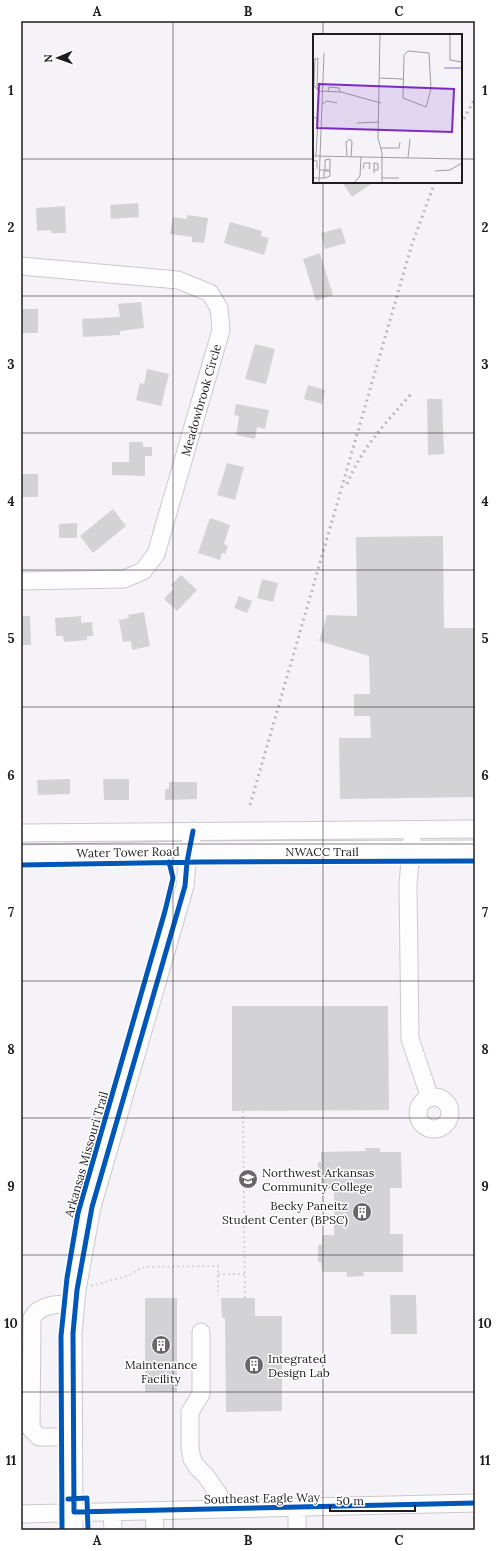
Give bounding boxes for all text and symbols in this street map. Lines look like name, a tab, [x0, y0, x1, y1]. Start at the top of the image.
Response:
text: A	[93, 3, 102, 20]
text: B	[244, 3, 253, 20]
text: C	[395, 3, 404, 20]
inset map	[313, 34, 462, 183]
north arrow	[38, 38, 78, 78]
text: N	[41, 53, 55, 63]
text: 1	[8, 82, 14, 99]
text: 1	[482, 82, 488, 99]
text: 2	[8, 219, 15, 236]
text: 2	[482, 219, 489, 236]
street label: Meadowbrook Circle	[178, 342, 224, 458]
text: 3	[7, 356, 15, 373]
text: 3	[481, 356, 489, 373]
text: 4	[7, 493, 15, 510]
text: 4	[481, 493, 489, 510]
text: 5	[7, 630, 15, 647]
text: 5	[481, 630, 489, 647]
text: 6	[7, 767, 15, 784]
text: 6	[481, 767, 489, 784]
street label: Water Tower Road	[76, 844, 180, 860]
street label: NWACC Trail	[285, 844, 359, 859]
text: 7	[8, 904, 14, 921]
text: 7	[482, 904, 488, 921]
text: 8	[7, 1041, 15, 1058]
text: 8	[481, 1041, 489, 1058]
street label: Arkansas Missouri Trail	[61, 1090, 111, 1219]
place label: Northwest Arkansas Community College	[262, 1165, 375, 1194]
school or university icon: Northwest Arkansas Community College	[237, 1168, 259, 1190]
text: 9	[7, 1178, 15, 1195]
text: 9	[481, 1178, 489, 1195]
place label: Becky Paneitz Student Center (BPSC)	[222, 1198, 348, 1228]
building icon: Becky Paneitz Student Center (BPSC)	[351, 1201, 373, 1223]
text: 10	[4, 1315, 18, 1332]
text: 10	[478, 1315, 492, 1332]
building icon: Maintenance Facility	[150, 1334, 172, 1356]
place label: Integrated Design Lab	[268, 1351, 330, 1380]
building icon: Integrated Design Lab	[243, 1354, 265, 1376]
place label: Maintenance Facility	[125, 1357, 198, 1386]
text: 11	[6, 1452, 16, 1469]
text: 11	[480, 1452, 490, 1469]
scale bar	[330, 1487, 415, 1513]
street label: Southeast Eagle Way	[204, 1489, 321, 1507]
text: 50 m	[336, 1493, 364, 1508]
text: A	[93, 1532, 102, 1549]
text: B	[244, 1532, 253, 1549]
text: C	[395, 1532, 404, 1549]

